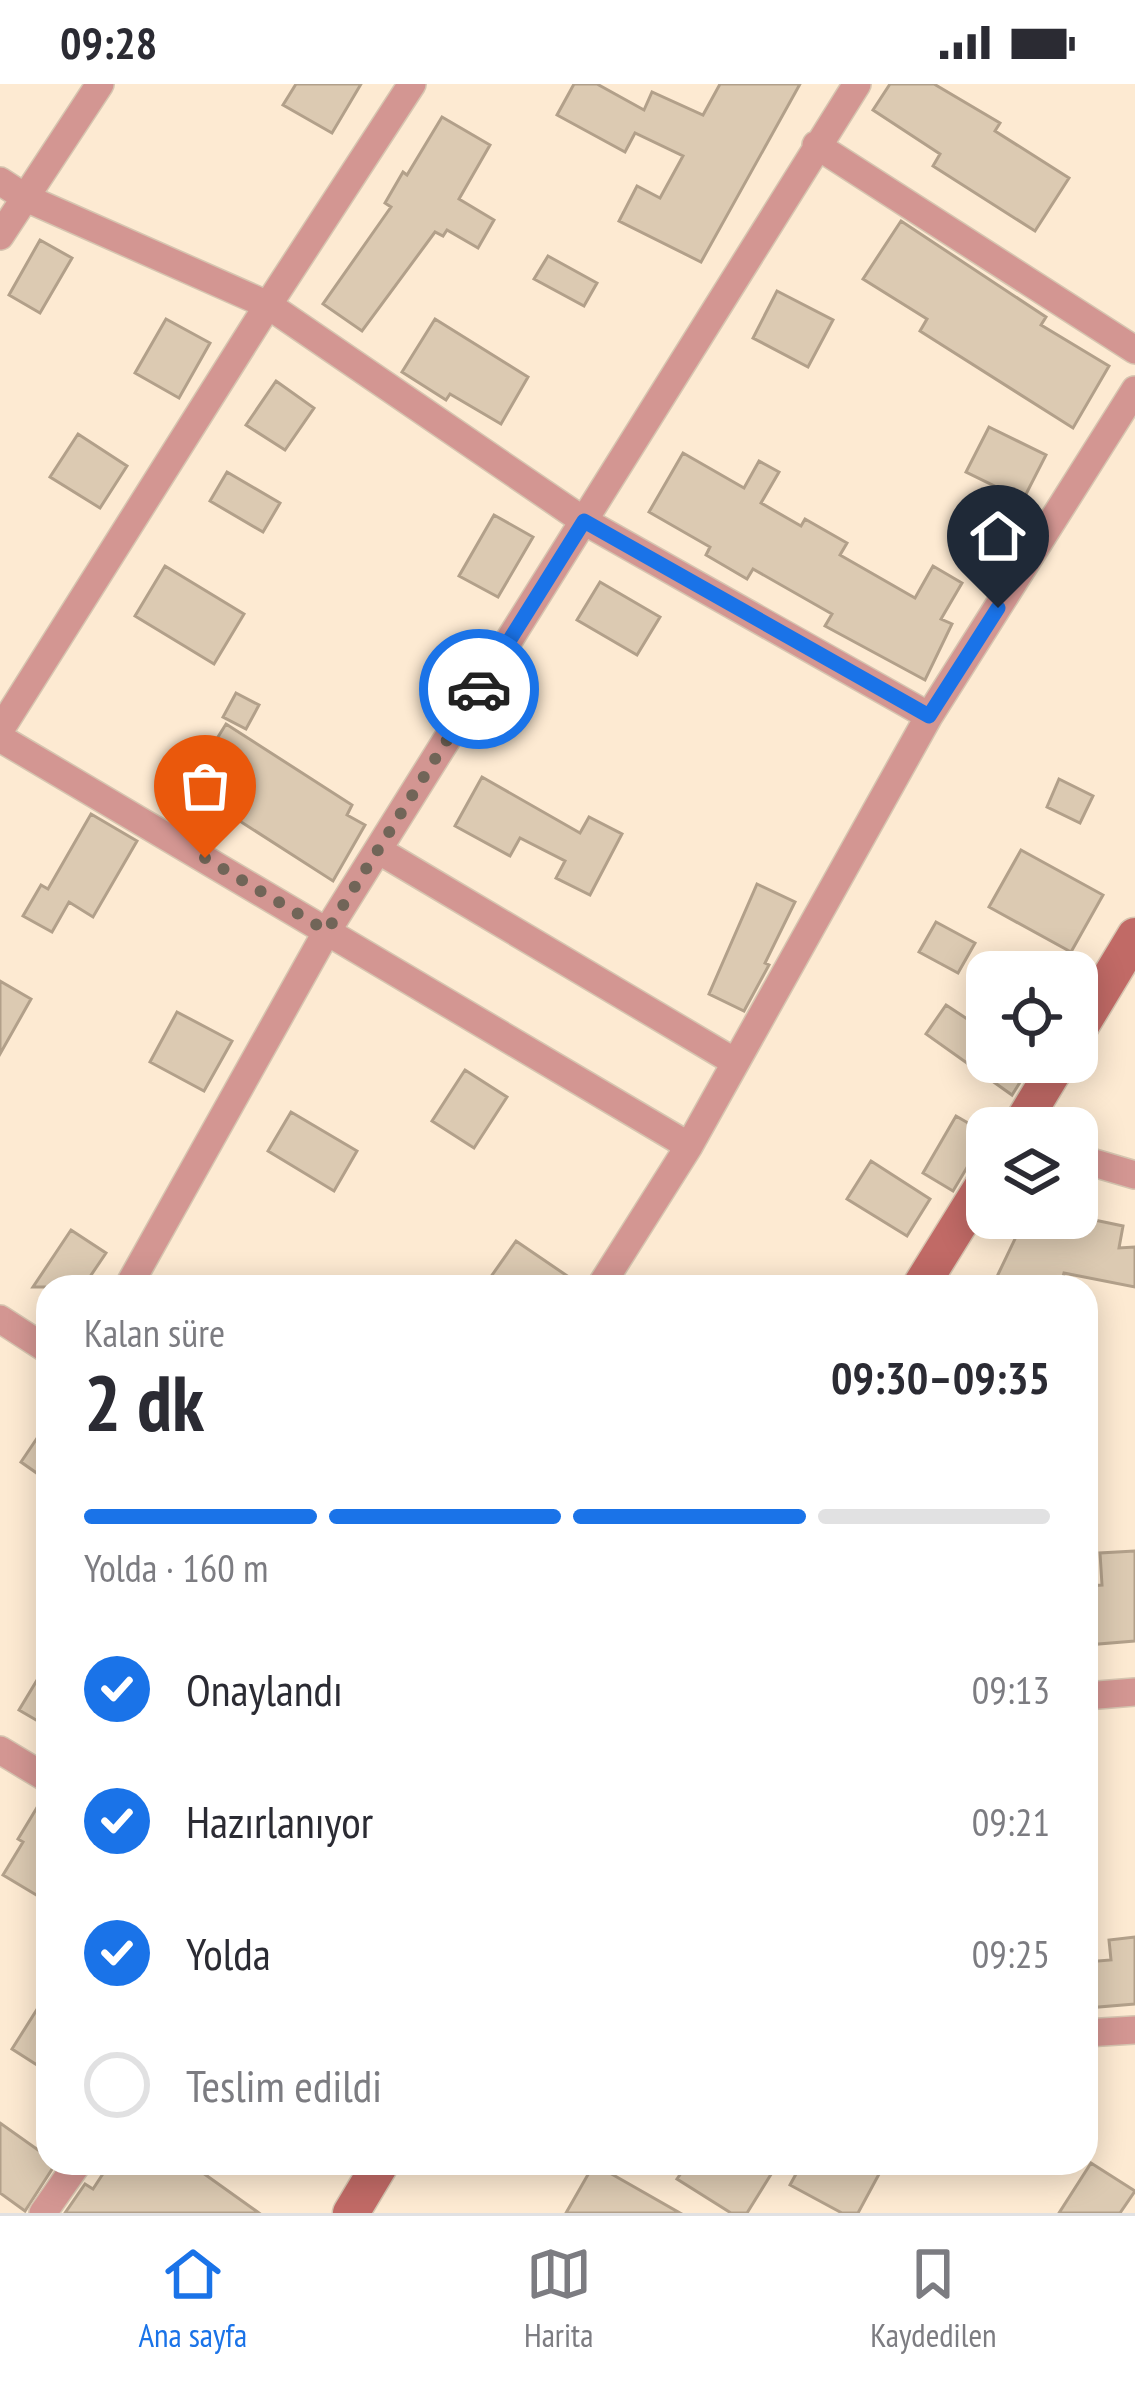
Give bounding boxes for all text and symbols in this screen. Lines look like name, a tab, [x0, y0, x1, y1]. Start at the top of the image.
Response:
text: 09:28	[60, 13, 157, 71]
pin	[947, 485, 1049, 608]
icon: home	[965, 503, 1031, 569]
courier	[419, 629, 539, 749]
icon: car	[446, 656, 512, 722]
pin	[154, 735, 256, 858]
icon: bag	[172, 753, 238, 819]
map controls	[966, 951, 1098, 1239]
button: locate	[966, 951, 1098, 1083]
button: layers	[966, 1107, 1098, 1239]
text: Kalan süre	[84, 1307, 225, 1358]
text: 09:30–09:35	[831, 1348, 1050, 1406]
text: 2 dk	[84, 1352, 204, 1453]
text: Yolda · 160 m	[84, 1542, 269, 1593]
icon: check	[84, 1656, 150, 1722]
text: Onaylandı	[186, 1660, 343, 1718]
text: 09:13	[972, 1664, 1050, 1715]
icon: check	[84, 1788, 150, 1854]
text: Hazırlanıyor	[186, 1792, 373, 1850]
text: 09:21	[972, 1796, 1050, 1847]
icon: check	[84, 1920, 150, 1986]
text: Yolda	[186, 1924, 271, 1982]
text: 09:25	[972, 1928, 1050, 1979]
text: Teslim edildi	[186, 2056, 382, 2114]
tab: Ana sayfa	[138, 2241, 247, 2356]
tab: Harita	[524, 2241, 593, 2356]
tab: Kaydedilen	[870, 2241, 997, 2356]

